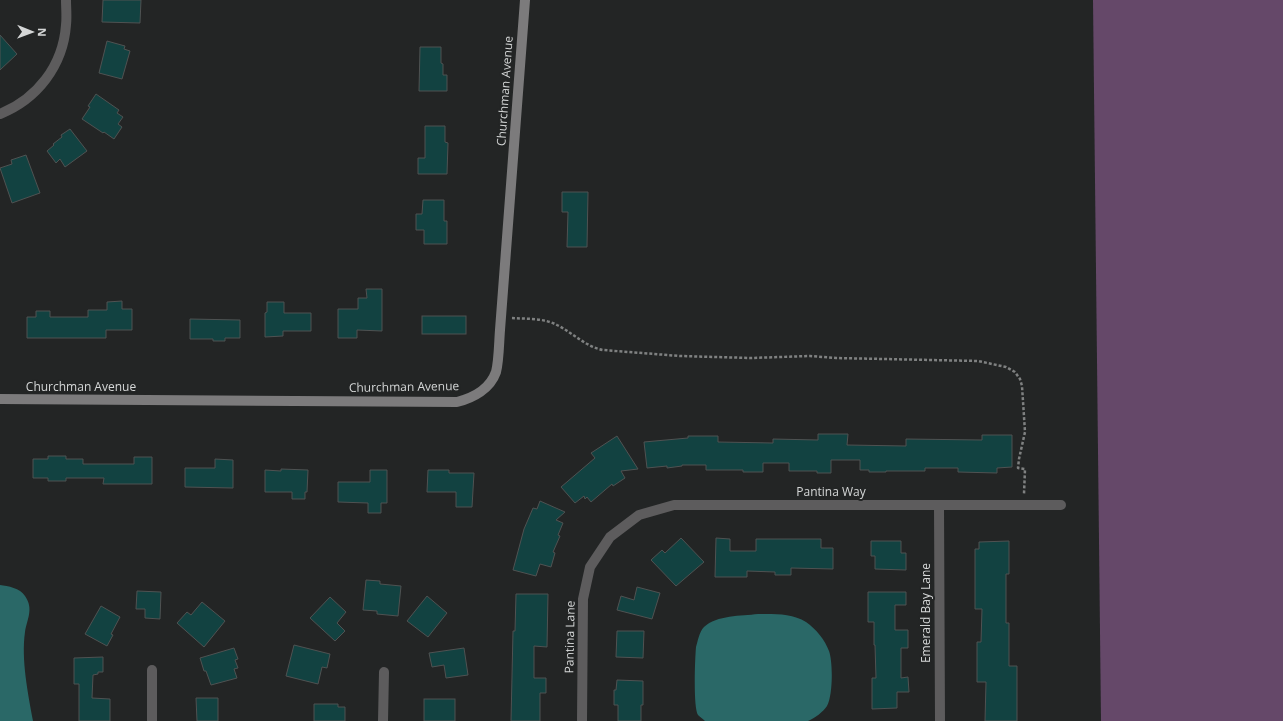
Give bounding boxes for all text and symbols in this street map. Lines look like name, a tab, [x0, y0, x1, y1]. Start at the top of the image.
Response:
north arrow	[12, 12, 52, 52]
text: N	[35, 28, 50, 37]
street label: Churchman Avenue	[492, 35, 517, 147]
street label: Churchman Avenue	[349, 377, 460, 396]
street label: Churchman Avenue	[26, 378, 136, 395]
street label: Pantina Way	[796, 483, 867, 500]
street label: Emerald Bay Lane	[917, 563, 934, 663]
street label: Pantina Lane	[560, 600, 579, 674]

